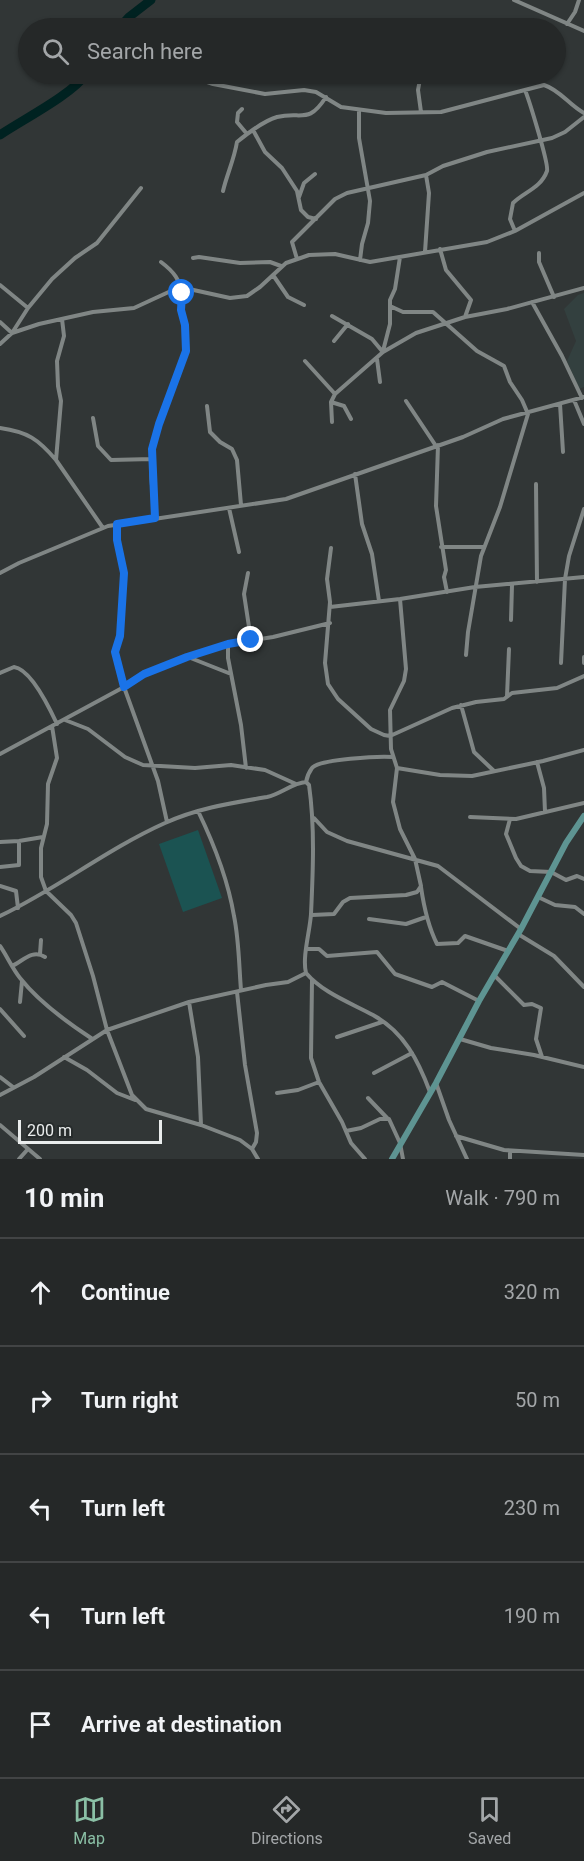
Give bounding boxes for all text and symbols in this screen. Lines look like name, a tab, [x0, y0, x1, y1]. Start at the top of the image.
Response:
search box	[18, 18, 566, 84]
icon: search	[39, 35, 72, 68]
text: Search here	[87, 39, 203, 64]
route start	[168, 279, 194, 305]
route end	[237, 626, 263, 652]
scale bar	[18, 1117, 162, 1144]
text: 200 m	[27, 1121, 72, 1140]
text: 10 min	[24, 1183, 104, 1213]
text: Walk · 790 m	[445, 1186, 560, 1210]
icon: ahead	[24, 1276, 57, 1309]
text: Continue	[81, 1280, 170, 1305]
text: 320 m	[504, 1280, 560, 1304]
icon: right	[24, 1384, 57, 1417]
text: Turn right	[81, 1388, 178, 1413]
text: 50 m	[515, 1388, 560, 1412]
icon: left	[24, 1492, 57, 1525]
text: Turn left	[81, 1496, 165, 1521]
text: 230 m	[504, 1496, 560, 1520]
icon: left	[24, 1600, 57, 1633]
text: Turn left	[81, 1604, 165, 1629]
text: 190 m	[504, 1604, 560, 1628]
icon: arrive	[24, 1708, 57, 1741]
text: Arrive at destination	[81, 1712, 282, 1737]
tab: Map	[73, 1793, 106, 1848]
tab: Directions	[251, 1793, 323, 1848]
tab: Saved	[468, 1793, 511, 1848]

